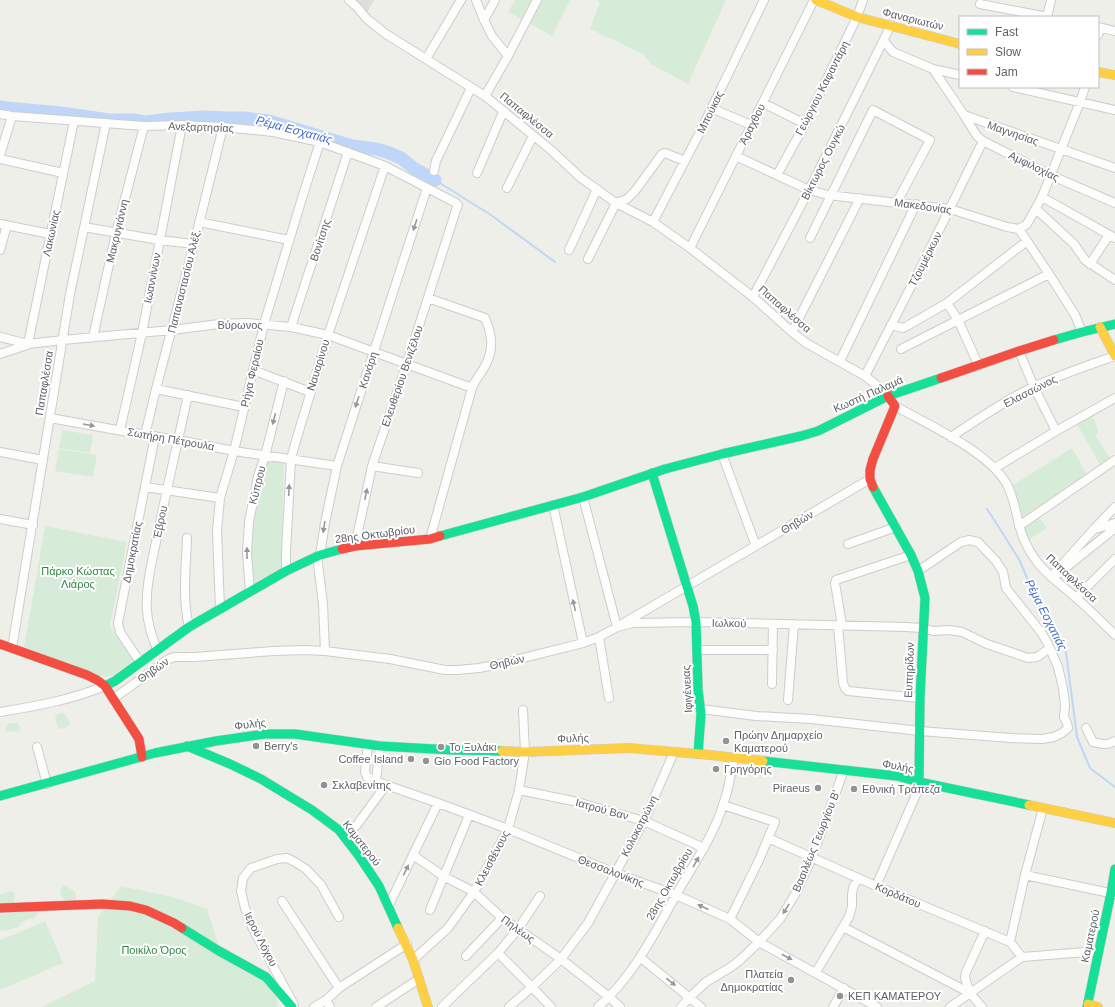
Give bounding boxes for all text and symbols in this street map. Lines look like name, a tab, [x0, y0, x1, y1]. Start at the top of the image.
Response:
street label: Φαναριωτών	[881, 6, 945, 32]
legend	[959, 16, 1099, 88]
text: Fast	[995, 25, 1019, 39]
street label: Γεώργιου Καφαντάρη	[793, 39, 851, 137]
text: Slow	[995, 45, 1021, 59]
text: Jam	[995, 65, 1018, 79]
street label: Μπούκας	[695, 89, 725, 135]
street label: Παπαφλέσσα	[498, 90, 557, 141]
street label: Άραχθου	[737, 102, 767, 146]
water label: Ρέμα Εσχατιάς	[254, 113, 334, 147]
street label: Μαγνησίας	[986, 119, 1040, 147]
street label: Ανεξαρτησίας	[168, 120, 234, 134]
street label: Βίκτωρος Ουγκώ	[799, 122, 847, 202]
street label: Αμφιλοχίας	[1007, 149, 1061, 183]
street label: Μακεδονίας	[894, 196, 952, 216]
street label: Μακρυγιάννη	[104, 198, 130, 264]
street label: Λακωνίας	[40, 209, 62, 257]
street label: Βονίτσης	[308, 217, 332, 263]
one-way arrow	[412, 219, 418, 231]
street label: Παπαναστασίου Αλέξ.	[165, 228, 203, 334]
street label: Τζουμέρκων	[906, 229, 944, 288]
street label: Ιωαννίνων	[141, 251, 163, 304]
street label: Παπαφλέσσα	[756, 283, 814, 335]
street label: Βύρωνος	[217, 319, 263, 331]
street label: Ελευθερίου Βενιζέλου	[379, 324, 425, 428]
street label: Ρήγα Φεραίου	[238, 338, 266, 408]
street label: Ναυαρίνου	[305, 338, 331, 392]
street label: Παπαφλέσσα	[33, 349, 55, 416]
street label: Κανάρη	[356, 350, 380, 390]
street label: Ελασσώνος	[1001, 372, 1059, 410]
street label: Κωστή Παλαμά	[831, 373, 905, 415]
one-way arrow	[354, 396, 360, 408]
one-way arrow	[271, 412, 277, 425]
one-way arrow	[82, 422, 95, 428]
street label: Σωτήρη Πέτρουλα	[126, 425, 216, 453]
street label: Κύπρου	[246, 464, 268, 506]
one-way arrow	[286, 484, 293, 496]
one-way arrow	[363, 488, 369, 501]
street label: Έβρου	[150, 504, 169, 541]
street label: Θηβών	[779, 508, 816, 536]
street label: Δημοκρατίας	[120, 520, 144, 584]
one-way arrow	[321, 521, 327, 533]
street label: 28ης Οκτωβρίου	[334, 523, 416, 545]
one-way arrow	[244, 546, 250, 559]
street label: Παπαφλέσσα	[1044, 551, 1100, 605]
park label: Πάρκο Κώστας Λιάρος	[41, 565, 115, 590]
water label: Ρέμα Εσχατιάς	[1022, 577, 1070, 653]
one-way arrow	[571, 599, 577, 611]
street label: Ιωλκού	[712, 617, 746, 629]
street label: Ευπηρίδων	[902, 641, 916, 698]
street label: Θηβών	[489, 652, 526, 672]
street label: Θηβών	[135, 655, 171, 685]
street label: Ιφιγένειας	[680, 665, 694, 713]
street label: Φυλής	[234, 716, 266, 732]
place label: Πρώην Δημαρχείο Καματερού	[734, 729, 823, 754]
street label: Φυλής	[557, 731, 589, 745]
marker: Πρώην Δημαρχείο Καματερού	[721, 736, 731, 746]
place label: Berry's	[264, 740, 298, 752]
marker: Berry's	[251, 741, 261, 751]
place label: Το Ξυλάκι	[449, 741, 497, 753]
marker: Το Ξυλάκι	[436, 742, 446, 752]
place label: Coffee Island	[338, 753, 403, 765]
marker: Coffee Island	[406, 754, 416, 764]
place label: Gio Food Factory	[434, 755, 519, 767]
marker: Gio Food Factory	[421, 756, 431, 766]
street label: Φυλής	[881, 757, 915, 775]
place label: Γρηγόρης	[724, 763, 772, 775]
marker: Γρηγόρης	[711, 764, 721, 774]
place label: Σκλαβενίτης	[332, 779, 391, 791]
marker: Σκλαβενίτης	[319, 780, 329, 790]
place label: Piraeus	[773, 782, 811, 794]
marker: Piraeus	[813, 783, 823, 793]
place label: Εθνική Τράπεζα	[862, 783, 941, 795]
marker: Εθνική Τράπεζα	[849, 784, 859, 794]
street label: Βασιλέως Γεωργίου Β'	[790, 788, 842, 894]
street label: Κολοκοτρώνη	[619, 794, 659, 858]
street label: Ιατρού Βαν	[574, 796, 630, 822]
street label: Καματερού	[341, 818, 383, 868]
street label: Κλεισθένους	[472, 828, 512, 888]
street label: 28ης Οκτωβρίου	[644, 846, 694, 922]
street label: Θεσσαλονίκης	[576, 853, 646, 889]
one-way arrow	[692, 856, 699, 868]
one-way arrow	[403, 865, 409, 876]
street label: Κορδάτου	[873, 880, 923, 910]
one-way arrow	[698, 904, 709, 910]
one-way arrow	[782, 904, 790, 914]
street label: Καματερού	[1079, 908, 1101, 964]
street label: Ιερού Λόχου	[242, 910, 280, 968]
street label: Πηλέως	[499, 913, 537, 945]
park label: Ποικίλο Όρος	[121, 944, 187, 956]
one-way arrow	[781, 954, 793, 960]
place label: Πλατεία Δημοκρατίας	[721, 968, 784, 993]
marker: Πλατεία Δημοκρατίας	[786, 975, 796, 985]
one-way arrow	[665, 978, 676, 987]
place label: ΚΕΠ ΚΑΜΑΤΕΡΟΥ	[848, 990, 942, 1002]
marker: ΚΕΠ ΚΑΜΑΤΕΡΟΥ	[835, 991, 845, 1001]

